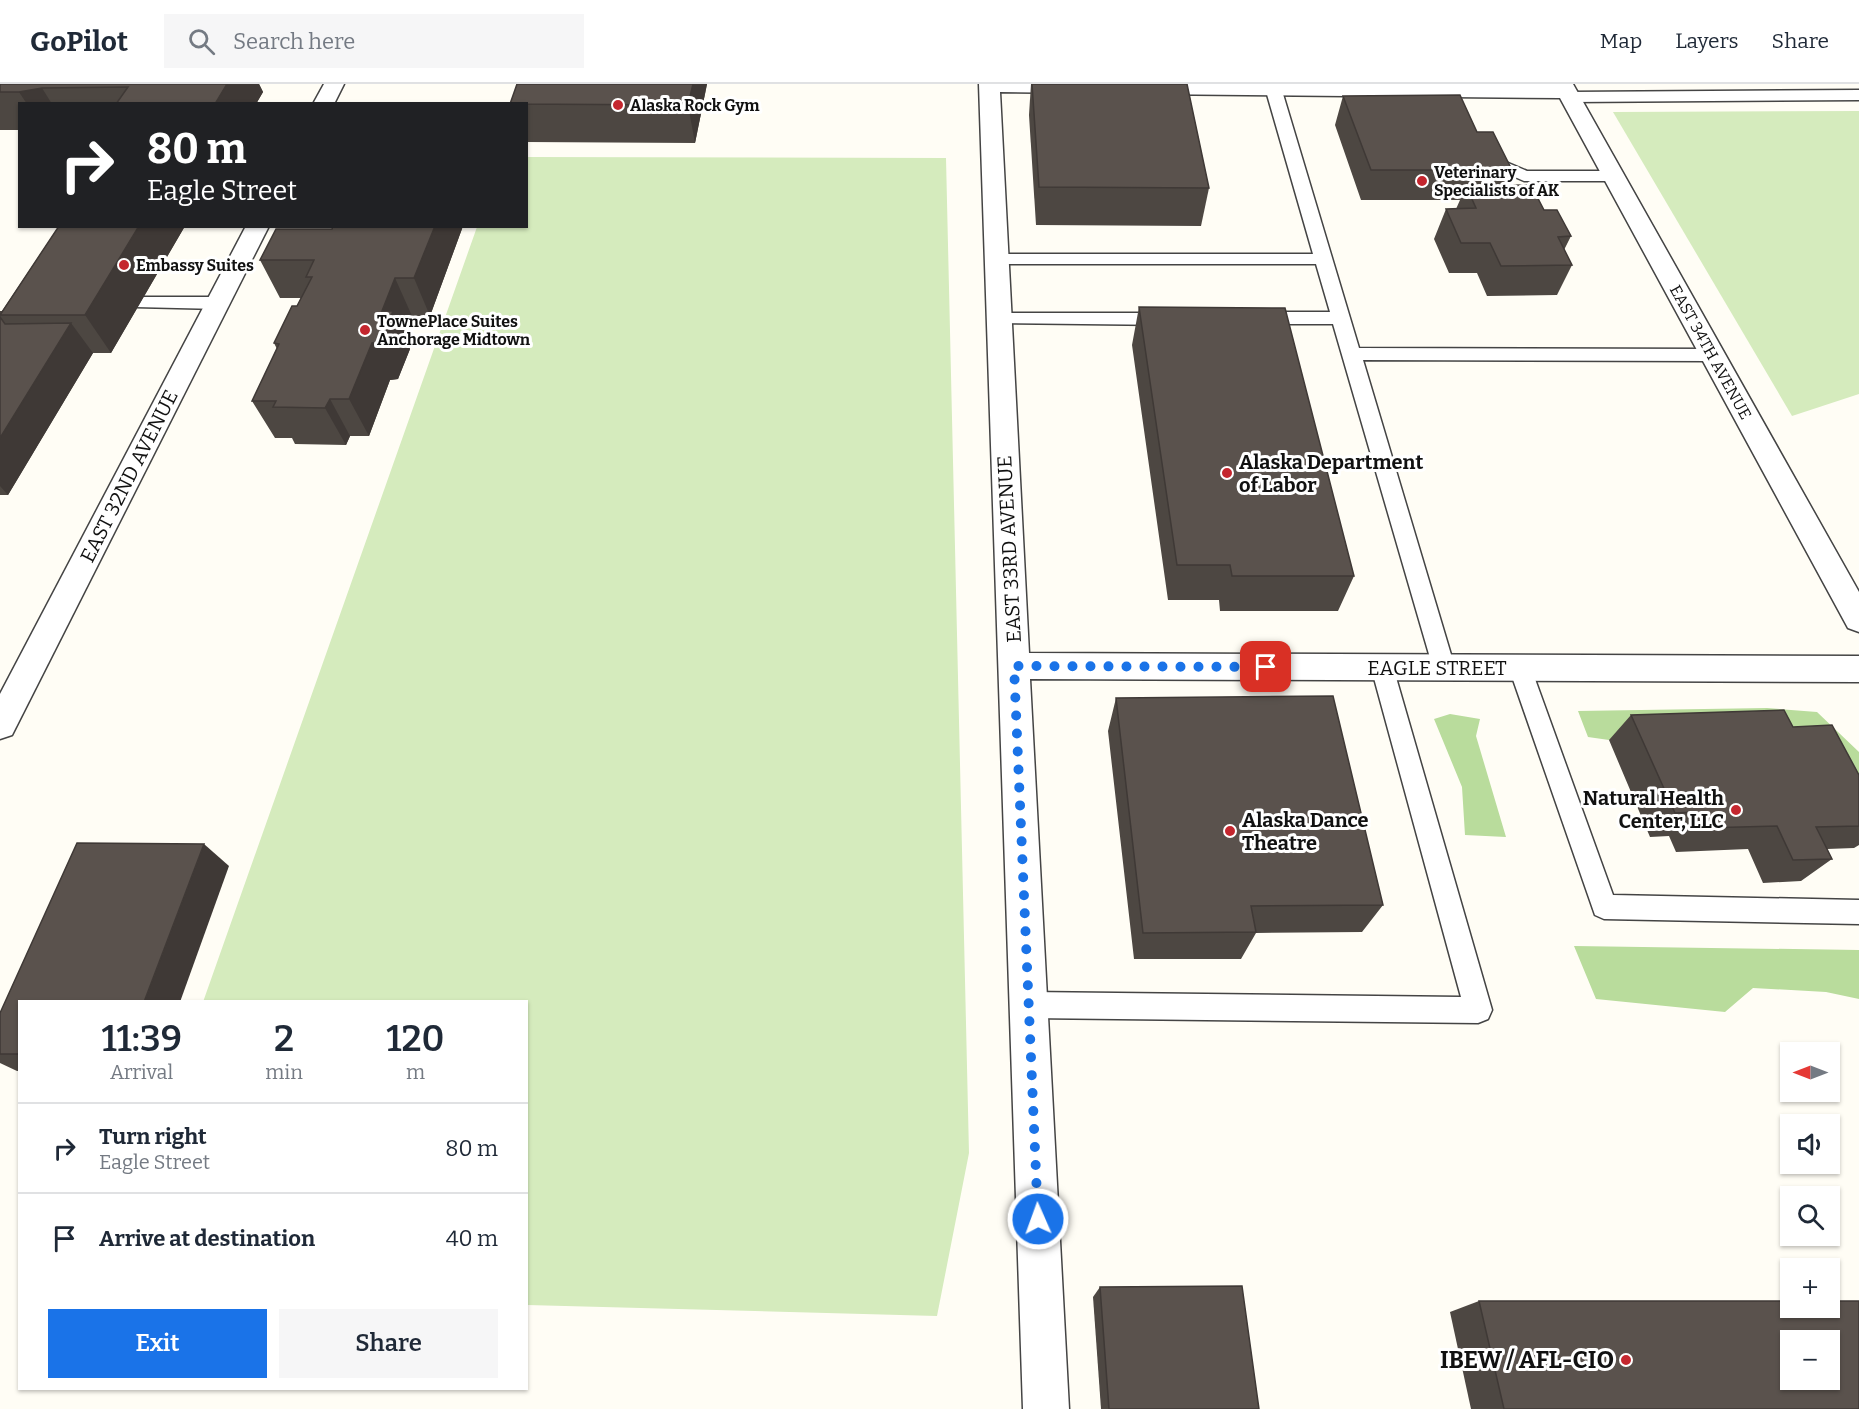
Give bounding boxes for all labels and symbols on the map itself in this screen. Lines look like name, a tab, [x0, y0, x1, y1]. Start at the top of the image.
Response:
place label: Alaska Rock Gym	[630, 96, 760, 115]
marker: Alaska Rock Gym	[611, 98, 625, 112]
place label: Veterinary Specialists of AK	[1434, 163, 1560, 200]
marker: Veterinary Specialists of AK	[1415, 174, 1429, 188]
place label: Embassy Suites	[136, 256, 254, 275]
marker: Embassy Suites	[117, 258, 131, 272]
street label: EAST 34TH AVENUE	[1666, 282, 1755, 423]
place label: TownePlace Suites Anchorage Midtown	[377, 312, 531, 349]
marker: TownePlace Suites Anchorage Midtown	[358, 323, 372, 337]
street label: EAST 32ND AVENUE	[75, 386, 183, 566]
place label: Alaska Department of Labor	[1239, 450, 1423, 497]
street label: EAST 33RD AVENUE	[992, 455, 1026, 643]
marker: Alaska Department of Labor	[1220, 466, 1234, 480]
pin	[1240, 641, 1291, 692]
street label: EAGLE STREET	[1367, 656, 1507, 680]
place label: Natural Health Center, LLC	[1583, 786, 1724, 833]
marker: Natural Health Center, LLC	[1729, 803, 1743, 817]
place label: Alaska Dance Theatre	[1242, 808, 1369, 855]
marker: Alaska Dance Theatre	[1223, 824, 1237, 838]
north arrow	[1780, 1042, 1840, 1102]
position arrow	[1006, 1187, 1070, 1251]
place label: IBEW / AFL-CIO	[1440, 1346, 1614, 1374]
marker: IBEW / AFL-CIO	[1619, 1353, 1633, 1367]

